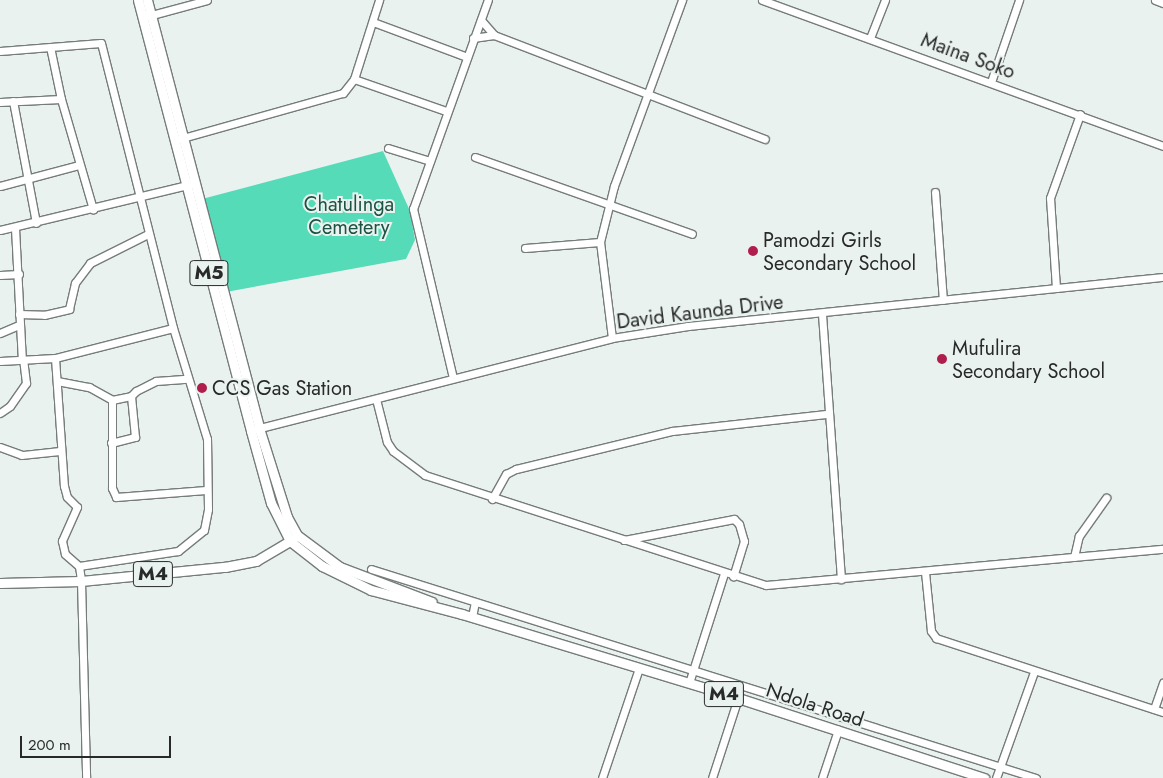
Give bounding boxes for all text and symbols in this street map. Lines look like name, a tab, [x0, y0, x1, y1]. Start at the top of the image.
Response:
street label: Maina Soko	[918, 28, 1018, 84]
park label: Chatulinga Cemetery	[304, 192, 394, 239]
place label: Pamodzi Girls Secondary School	[763, 228, 916, 275]
marker: Pamodzi Girls Secondary School	[747, 245, 759, 257]
road number: M5	[189, 256, 229, 290]
street label: David Kaunda Drive	[615, 290, 785, 334]
place label: Mufulira Secondary School	[952, 336, 1105, 383]
marker: Mufulira Secondary School	[936, 353, 948, 365]
place label: CCS Gas Station	[212, 376, 352, 400]
marker: CCS Gas Station	[196, 382, 208, 394]
road number: M4	[132, 558, 174, 590]
road number: M4	[703, 678, 745, 711]
street label: Ndola Road	[763, 678, 867, 732]
scale bar	[22, 726, 174, 758]
text: 200 m	[28, 734, 71, 756]

